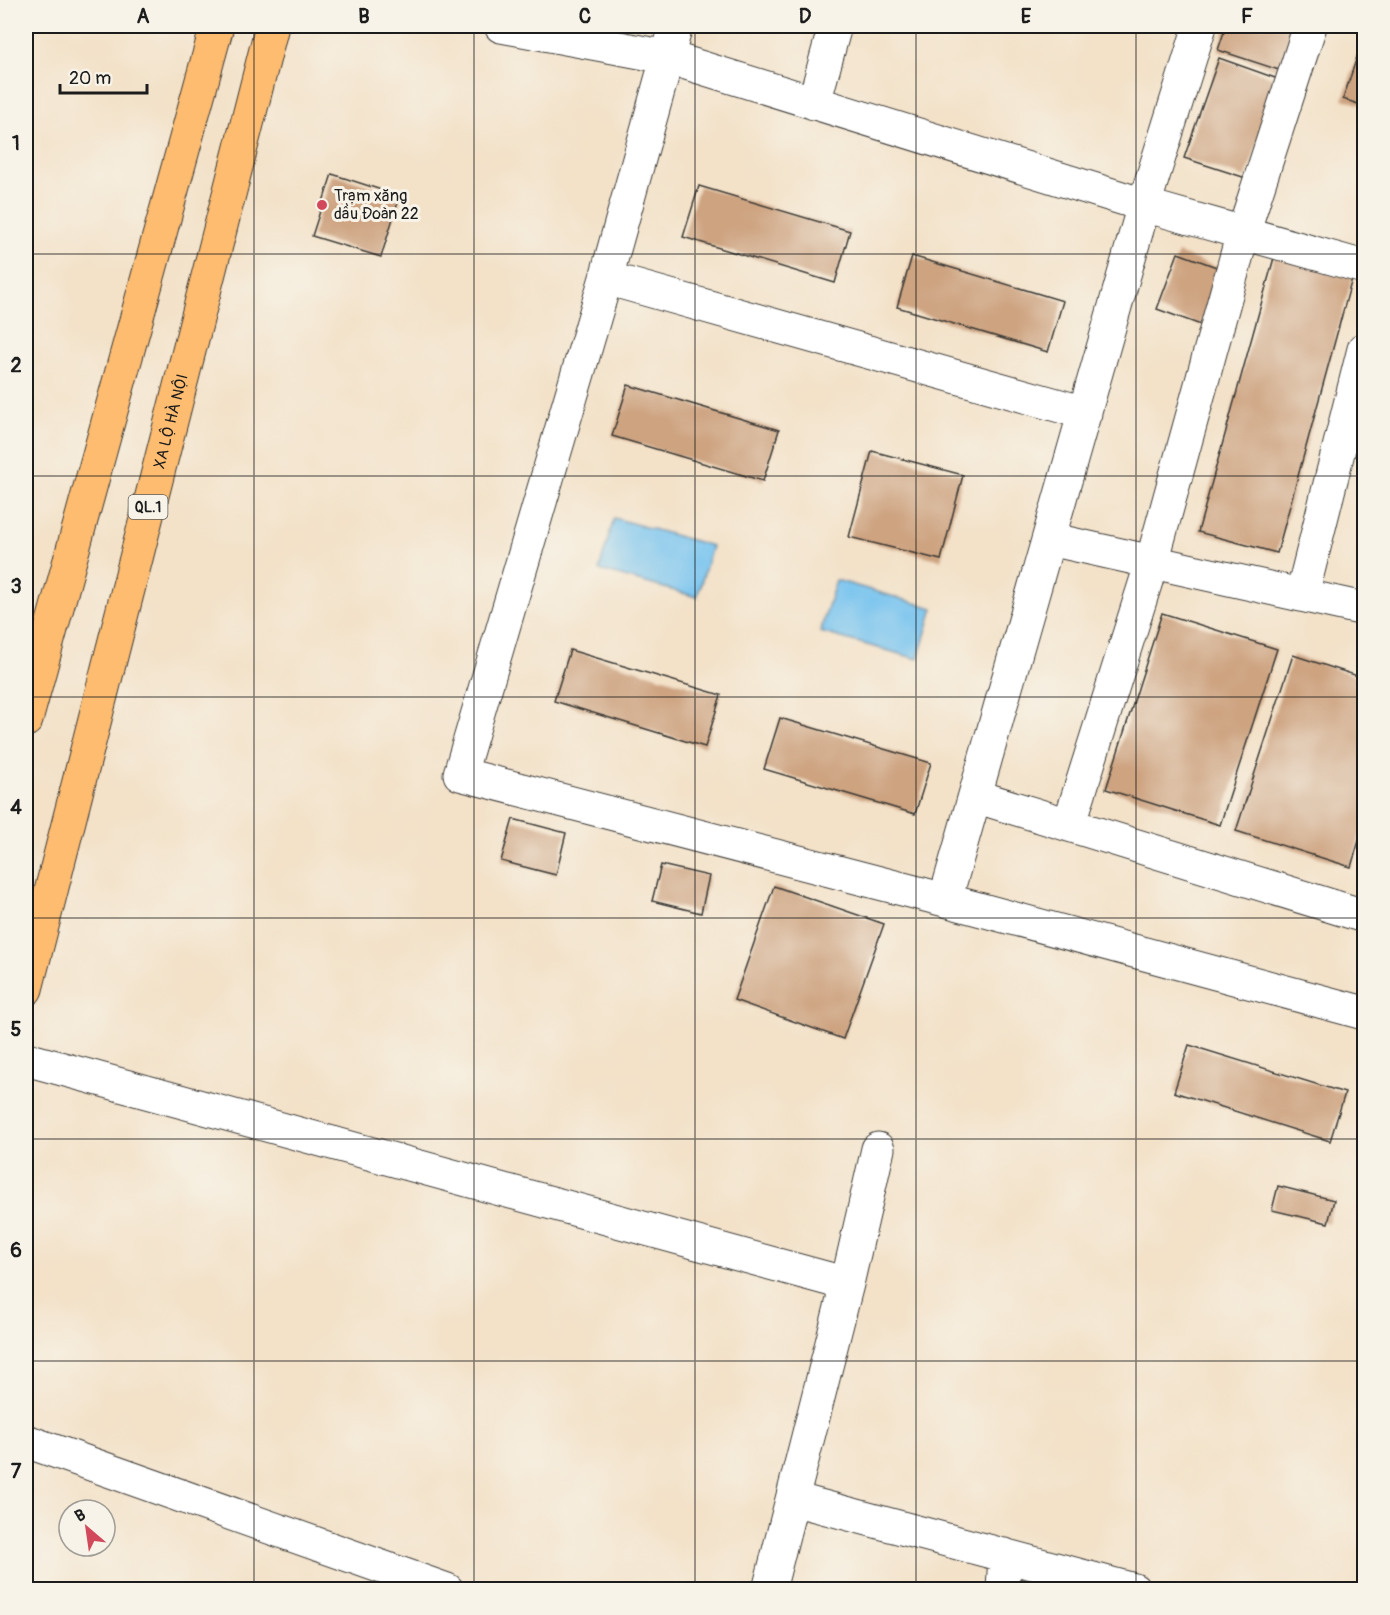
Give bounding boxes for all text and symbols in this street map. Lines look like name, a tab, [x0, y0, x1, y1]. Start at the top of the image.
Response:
text: A	[137, 4, 150, 29]
text: B	[358, 4, 370, 29]
text: C	[579, 4, 591, 29]
text: D	[799, 4, 812, 29]
text: E	[1021, 4, 1032, 29]
text: F	[1241, 4, 1253, 29]
scale bar	[60, 57, 147, 95]
text: 20 m	[69, 67, 111, 90]
text: 1	[12, 131, 20, 156]
place label: Trạm xăng dầu Đoàn 22	[334, 186, 419, 224]
marker: Trạm xăng dầu Đoàn 22	[315, 198, 329, 212]
text: 2	[10, 353, 22, 378]
street label: XA LỘ HÀ NỘI	[149, 372, 193, 471]
road number: QL.1	[128, 495, 168, 519]
text: 3	[10, 574, 22, 599]
text: 4	[10, 795, 22, 820]
text: 5	[11, 1017, 22, 1042]
text: 6	[10, 1238, 22, 1263]
text: 7	[11, 1459, 22, 1484]
north arrow	[57, 1498, 117, 1558]
text: B	[71, 1505, 89, 1527]

